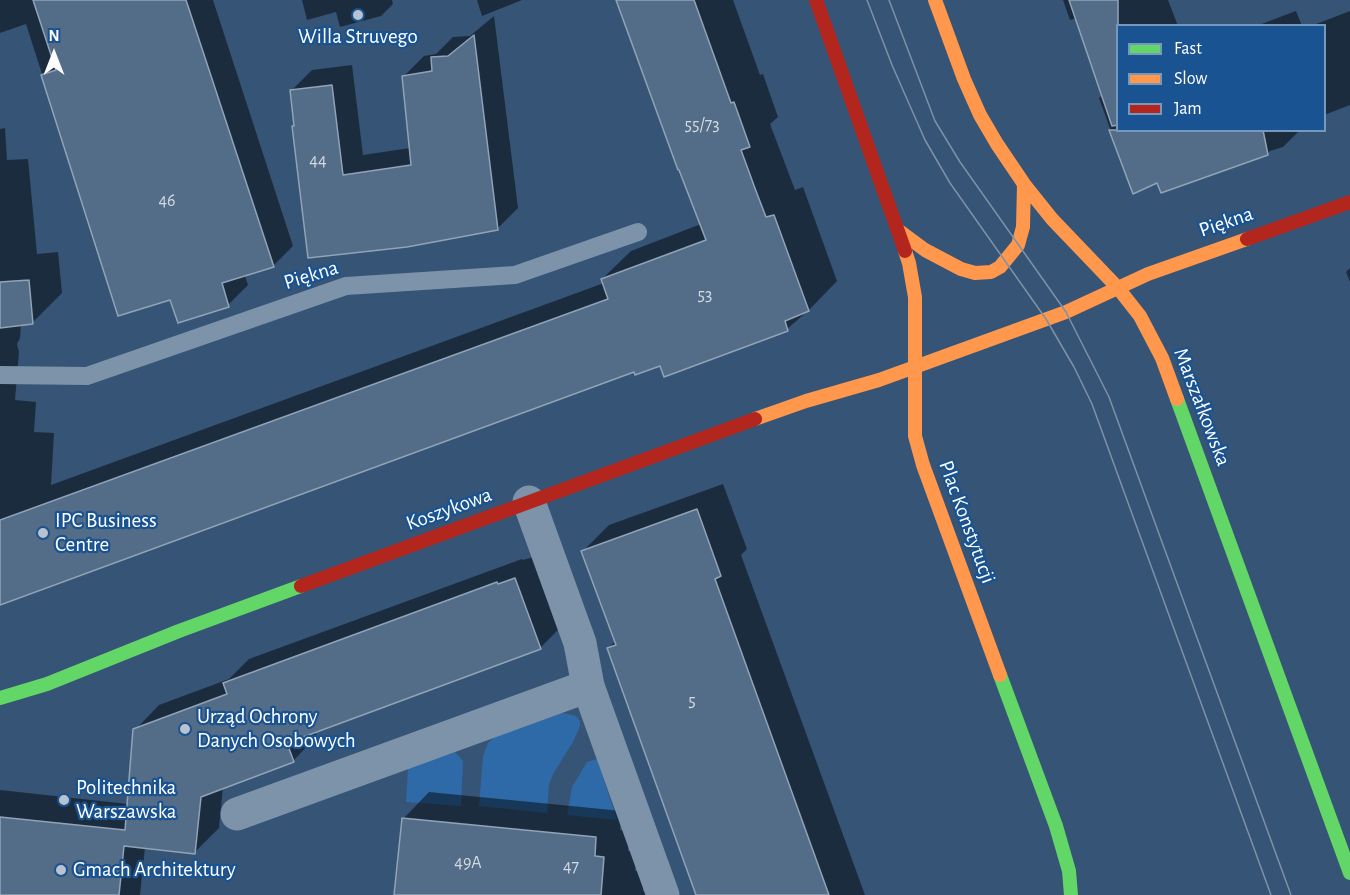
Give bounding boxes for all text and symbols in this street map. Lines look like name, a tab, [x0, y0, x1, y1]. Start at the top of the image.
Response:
marker: Willa Struvego	[351, 8, 365, 22]
north arrow	[24, 24, 84, 84]
place label: Willa Struvego	[298, 24, 418, 50]
legend	[1116, 24, 1326, 132]
text: N	[48, 28, 60, 44]
text: Fast	[1174, 40, 1202, 58]
text: Slow	[1174, 70, 1207, 88]
text: Jam	[1174, 100, 1202, 118]
house number: 55/73	[684, 114, 720, 136]
house number: 44	[309, 150, 327, 172]
house number: 46	[158, 190, 176, 212]
street label: Piękna	[1196, 201, 1256, 243]
street label: Piękna	[281, 255, 341, 295]
house number: 53	[698, 284, 712, 306]
street label: Marszałkowska	[1168, 344, 1236, 470]
street label: Plac Konstytucji	[933, 457, 1001, 587]
street label: Koszykowa	[403, 482, 495, 536]
place label: IPC Business Centre	[55, 508, 157, 558]
marker: IPC Business Centre	[36, 526, 50, 540]
house number: 5	[688, 690, 696, 712]
place label: Urząd Ochrony Danych Osobowych	[197, 704, 356, 754]
marker: Urząd Ochrony Danych Osobowych	[178, 722, 192, 736]
place label: Politechnika Warszawska	[76, 775, 177, 825]
marker: Politechnika Warszawska	[57, 793, 71, 807]
house number: 49A	[454, 852, 482, 874]
house number: 47	[563, 856, 579, 878]
place label: Gmach Architektury	[73, 857, 236, 883]
marker: Gmach Architektury	[54, 863, 68, 877]

